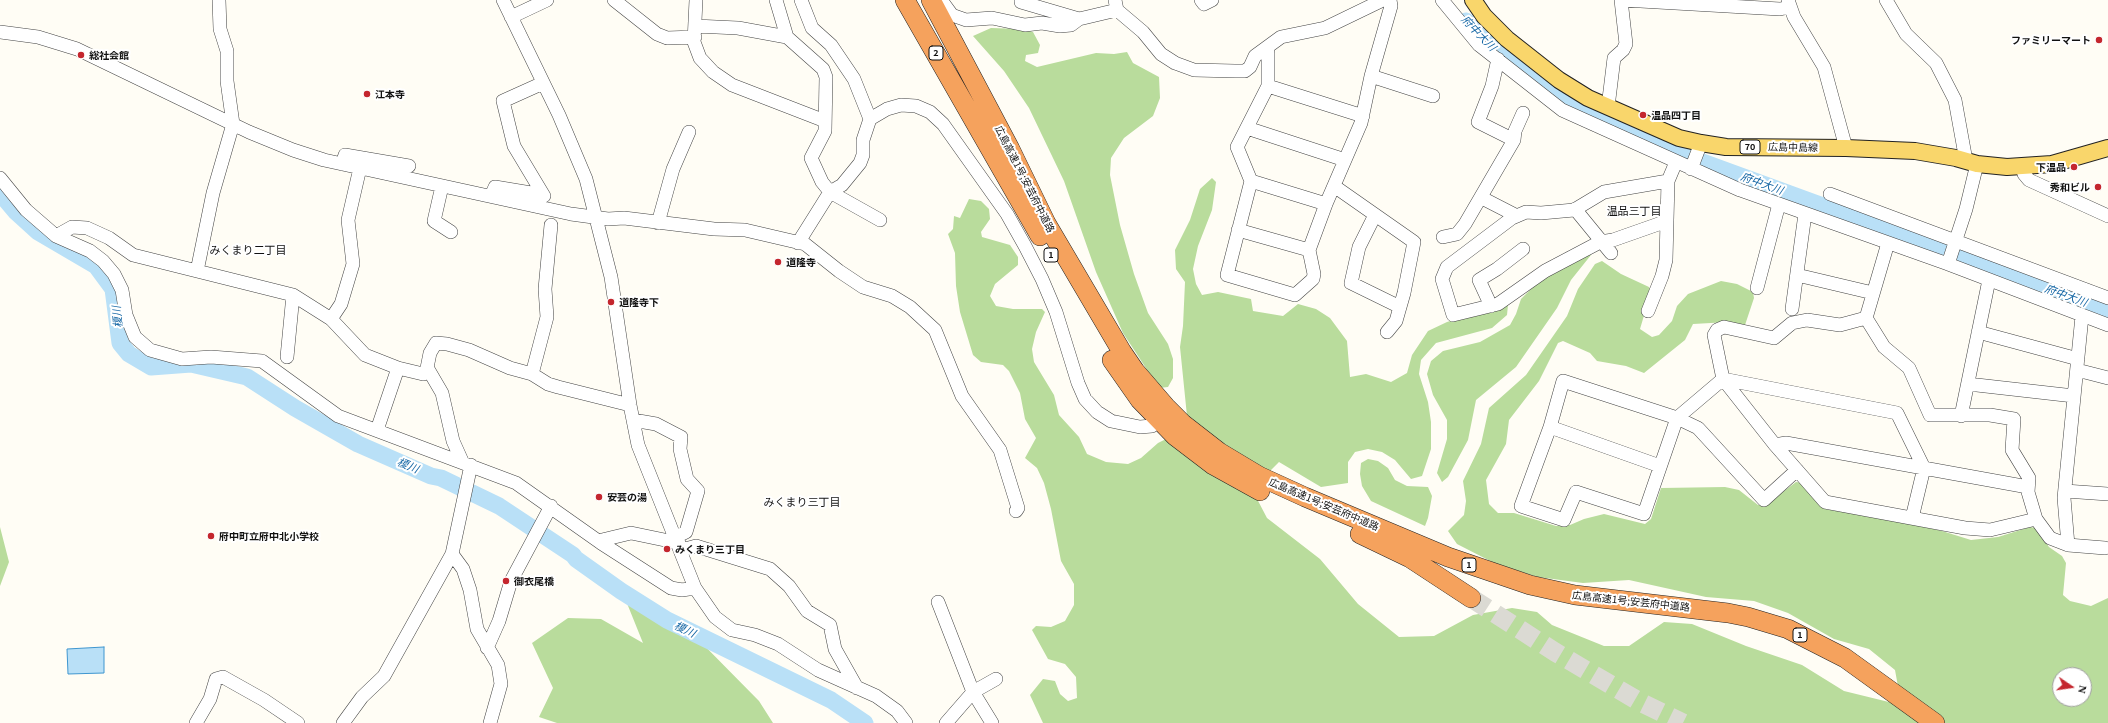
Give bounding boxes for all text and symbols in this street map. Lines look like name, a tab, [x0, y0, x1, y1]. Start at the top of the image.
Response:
water label: 府中大川	[1459, 13, 1499, 53]
place label: ファミリーマート	[2011, 34, 2091, 46]
marker: ファミリーマート	[2094, 35, 2104, 45]
road number: 2	[929, 46, 943, 60]
place label: 総社会館	[89, 49, 129, 61]
marker: 総社会館	[76, 50, 86, 60]
place label: 江本寺	[375, 88, 405, 100]
marker: 江本寺	[362, 89, 372, 99]
place label: 温品四丁目	[1651, 109, 1701, 121]
marker: 温品四丁目	[1638, 110, 1648, 120]
street label: 広島高速1号;安芸府中道路	[993, 124, 1057, 234]
road number: 70	[1740, 140, 1760, 154]
street label: 広島中島線	[1768, 141, 1818, 153]
place label: 下温品	[2036, 161, 2066, 173]
marker: 下温品	[2069, 162, 2079, 172]
water label: 府中大川	[1739, 169, 1785, 197]
place label: 秀和ビル	[2050, 181, 2090, 193]
marker: 秀和ビル	[2093, 182, 2103, 192]
district label: 温品三丁目	[1607, 204, 1661, 218]
district label: みくまり二丁目	[210, 243, 286, 257]
road number: 1	[1044, 248, 1058, 262]
place label: 道隆寺	[786, 256, 816, 268]
marker: 道隆寺	[773, 257, 783, 267]
water label: 府中大川	[2043, 281, 2089, 309]
place label: 道隆寺下	[619, 296, 659, 308]
marker: 道隆寺下	[606, 297, 616, 307]
water label: 榎川	[109, 305, 125, 329]
water label: 榎川	[395, 455, 421, 475]
street label: 広島高速1号;安芸府中道路	[1267, 475, 1381, 533]
place label: 安芸の湯	[607, 491, 647, 503]
marker: 安芸の湯	[594, 492, 604, 502]
district label: みくまり三丁目	[764, 495, 840, 509]
place label: 府中町立府中北小学校	[219, 530, 319, 542]
marker: 府中町立府中北小学校	[206, 531, 216, 541]
place label: みくまり三丁目	[675, 543, 745, 555]
marker: みくまり三丁目	[662, 544, 672, 554]
road number: 1	[1462, 558, 1476, 572]
place label: 御衣尾橋	[514, 575, 554, 587]
marker: 御衣尾橋	[501, 576, 511, 586]
street label: 広島高速1号;安芸府中道路	[1572, 589, 1690, 613]
water label: 榎川	[672, 618, 698, 640]
road number: 1	[1793, 628, 1807, 642]
north arrow	[2052, 667, 2092, 707]
text: N	[2076, 684, 2089, 695]

